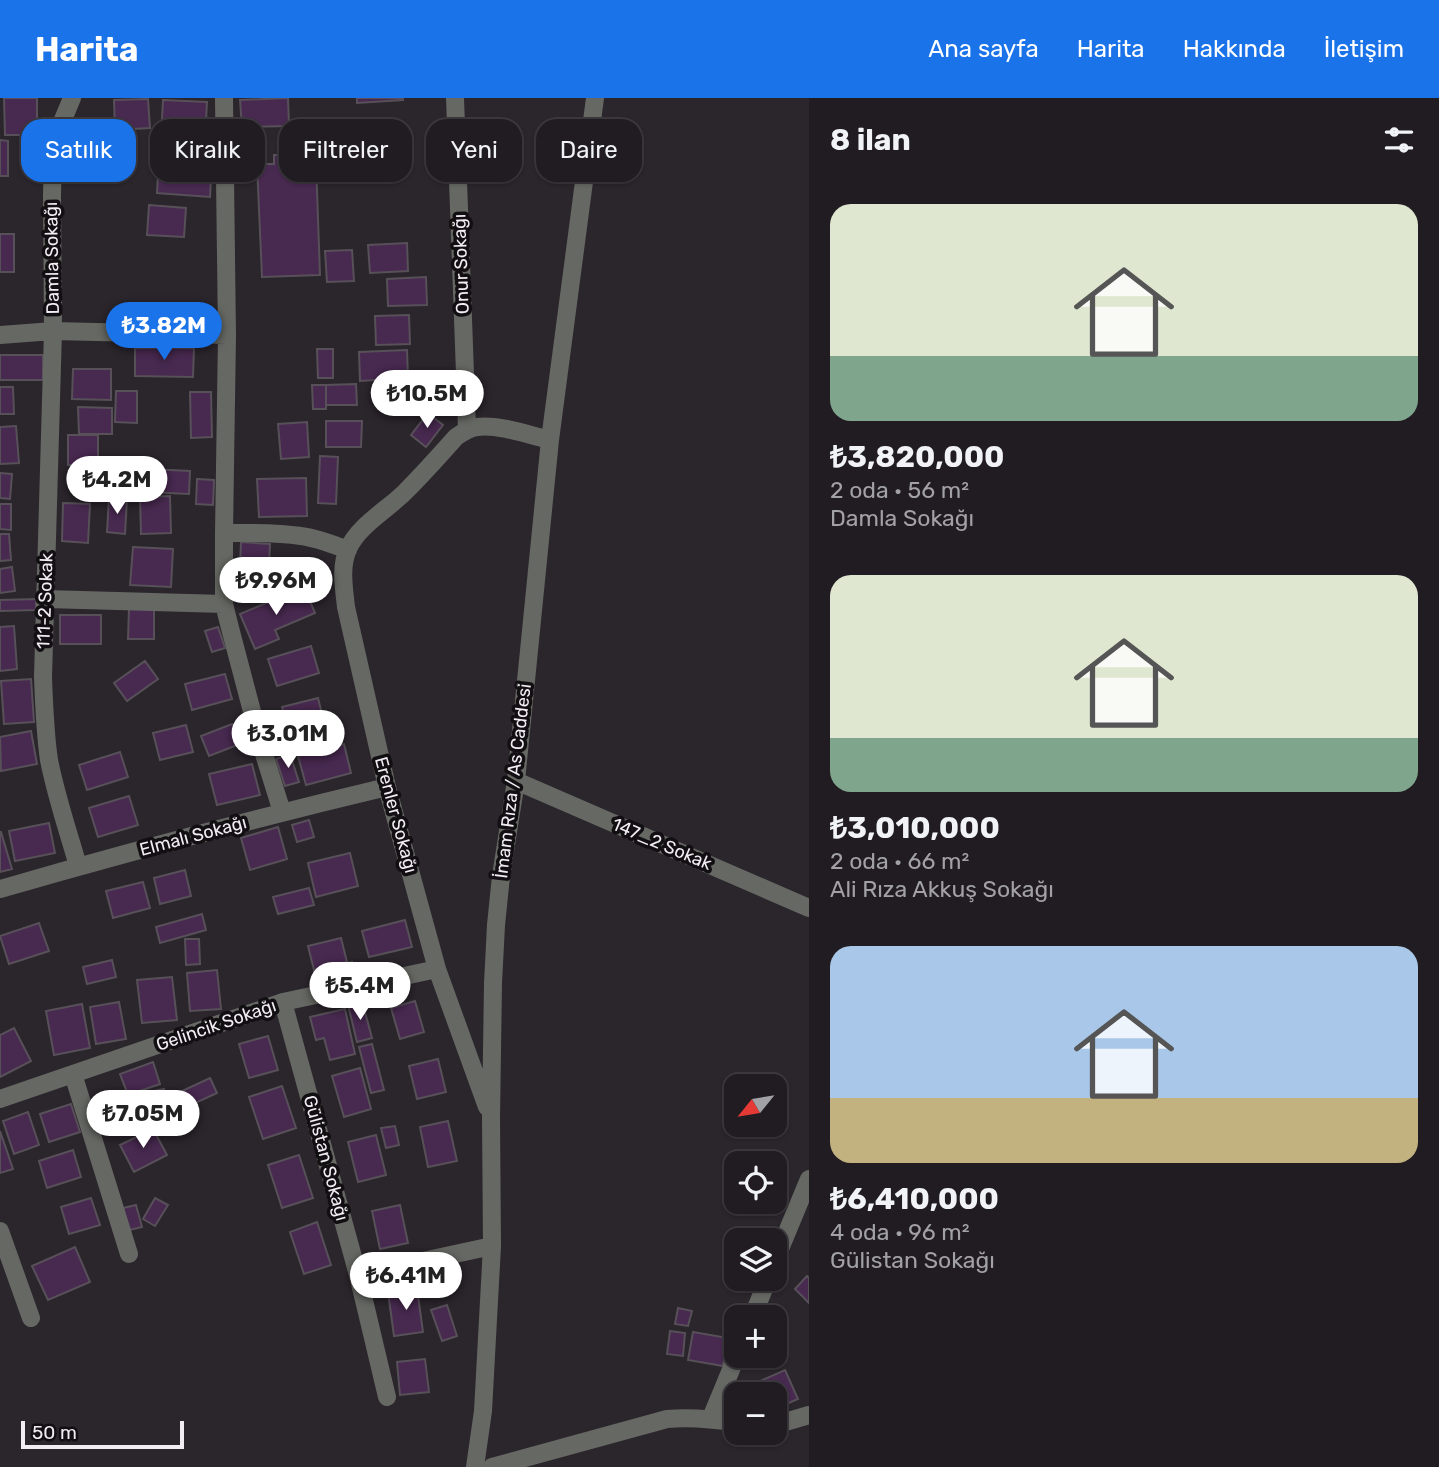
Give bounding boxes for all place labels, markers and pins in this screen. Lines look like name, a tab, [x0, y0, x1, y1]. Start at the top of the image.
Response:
pin: ₺3.82M	[107, 302, 221, 362]
pin: ₺10.5M	[370, 370, 484, 430]
pin: ₺4.2M	[68, 456, 166, 516]
pin: ₺9.96M	[219, 558, 333, 617]
pin: ₺3.01M	[231, 710, 345, 770]
pin: ₺5.4M	[311, 962, 409, 1022]
pin: ₺7.05M	[86, 1090, 200, 1150]
pin: ₺6.41M	[349, 1252, 463, 1312]

